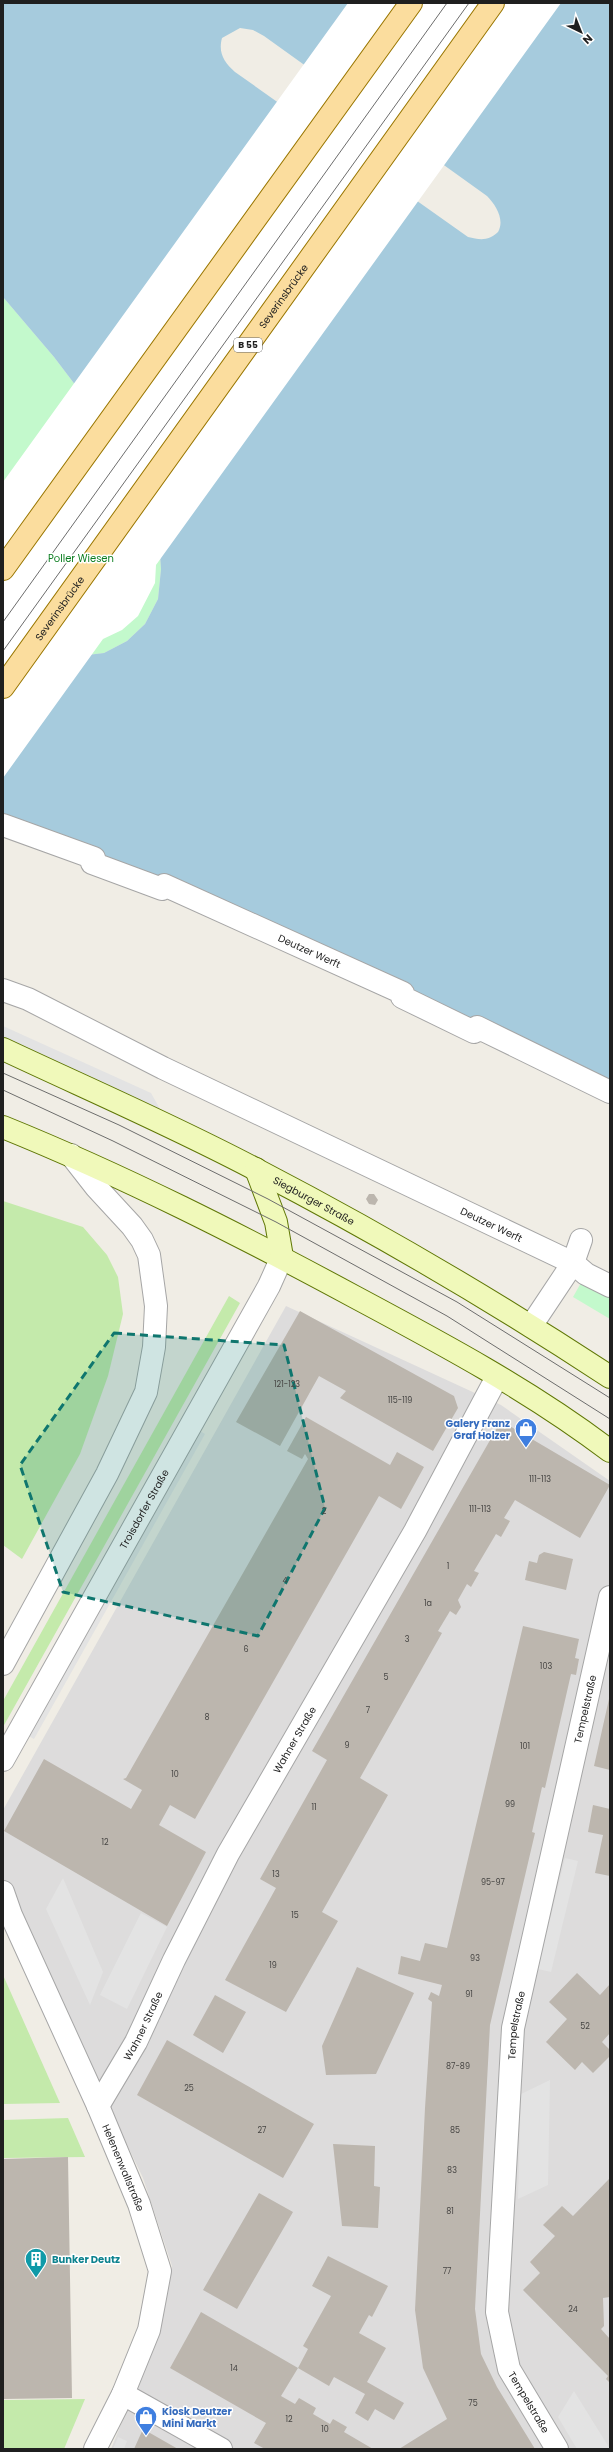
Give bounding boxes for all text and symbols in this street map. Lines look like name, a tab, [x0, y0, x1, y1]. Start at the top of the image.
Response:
north arrow	[561, 12, 601, 52]
text: N	[579, 31, 596, 48]
street label: Severinsbrücke	[255, 261, 312, 332]
road number: B 55	[234, 338, 262, 352]
park label: Poller Wiesen	[48, 551, 114, 566]
street label: Severinsbrücke	[32, 573, 88, 644]
street label: Deutzer Werft	[276, 931, 343, 972]
street label: Siegburger Straße	[270, 1173, 357, 1229]
street label: Deutzer Werft	[458, 1204, 525, 1246]
house number: 121-123	[274, 1379, 300, 1390]
house number: 115-119	[388, 1395, 412, 1406]
place label: Galery Franz Graf Holzer	[446, 1416, 511, 1443]
shop icon: Galery Franz Graf Holzer	[513, 1416, 539, 1449]
street label: Troisdorfer Straße	[116, 1467, 173, 1552]
house number: 111-113	[529, 1474, 551, 1485]
house number: 111-113	[469, 1504, 491, 1515]
house number: 2	[322, 1506, 327, 1517]
house number: 1	[447, 1561, 449, 1572]
house number: 4	[282, 1575, 288, 1586]
house number: 1a	[424, 1598, 432, 1609]
house number: 3	[405, 1634, 410, 1645]
house number: 6	[243, 1644, 249, 1655]
house number: 103	[540, 1661, 552, 1672]
house number: 5	[383, 1672, 389, 1683]
street label: Tempelstraße	[570, 1673, 600, 1745]
street label: Wahner Straße	[269, 1704, 320, 1776]
house number: 7	[366, 1705, 371, 1716]
house number: 8	[204, 1712, 210, 1723]
house number: 9	[344, 1740, 350, 1751]
house number: 101	[520, 1741, 530, 1752]
house number: 10	[171, 1769, 179, 1780]
house number: 99	[505, 1799, 515, 1810]
house number: 11	[311, 1802, 317, 1813]
house number: 12	[101, 1837, 109, 1848]
house number: 13	[272, 1869, 280, 1880]
house number: 95-97	[481, 1877, 506, 1888]
house number: 15	[291, 1910, 299, 1921]
house number: 93	[470, 1953, 480, 1964]
house number: 19	[269, 1960, 277, 1971]
street label: Wahner Straße	[120, 1989, 166, 2063]
house number: 91	[465, 1989, 473, 2000]
street label: Tempelstraße	[504, 1989, 529, 2060]
house number: 52	[580, 2021, 590, 2032]
house number: 87-89	[446, 2061, 470, 2072]
house number: 25	[184, 2083, 194, 2094]
street label: Helenenwallstraße	[98, 2122, 148, 2213]
house number: 27	[258, 2125, 267, 2136]
house number: 85	[450, 2125, 460, 2136]
house number: 83	[447, 2165, 457, 2176]
house number: 81	[446, 2206, 454, 2217]
building icon: Bunker Deutz	[23, 2246, 49, 2279]
place label: Bunker Deutz	[52, 2252, 120, 2267]
house number: 77	[443, 2266, 452, 2277]
house number: 24	[568, 2304, 578, 2315]
house number: 14	[230, 2363, 238, 2374]
street label: Tempelstraße	[504, 2369, 553, 2436]
house number: 75	[468, 2398, 478, 2409]
shop icon: Kiosk Deutzer Mini Markt	[133, 2404, 159, 2437]
place label: Kiosk Deutzer Mini Markt	[162, 2404, 233, 2431]
house number: 12	[285, 2414, 293, 2425]
house number: 10	[321, 2424, 329, 2435]

